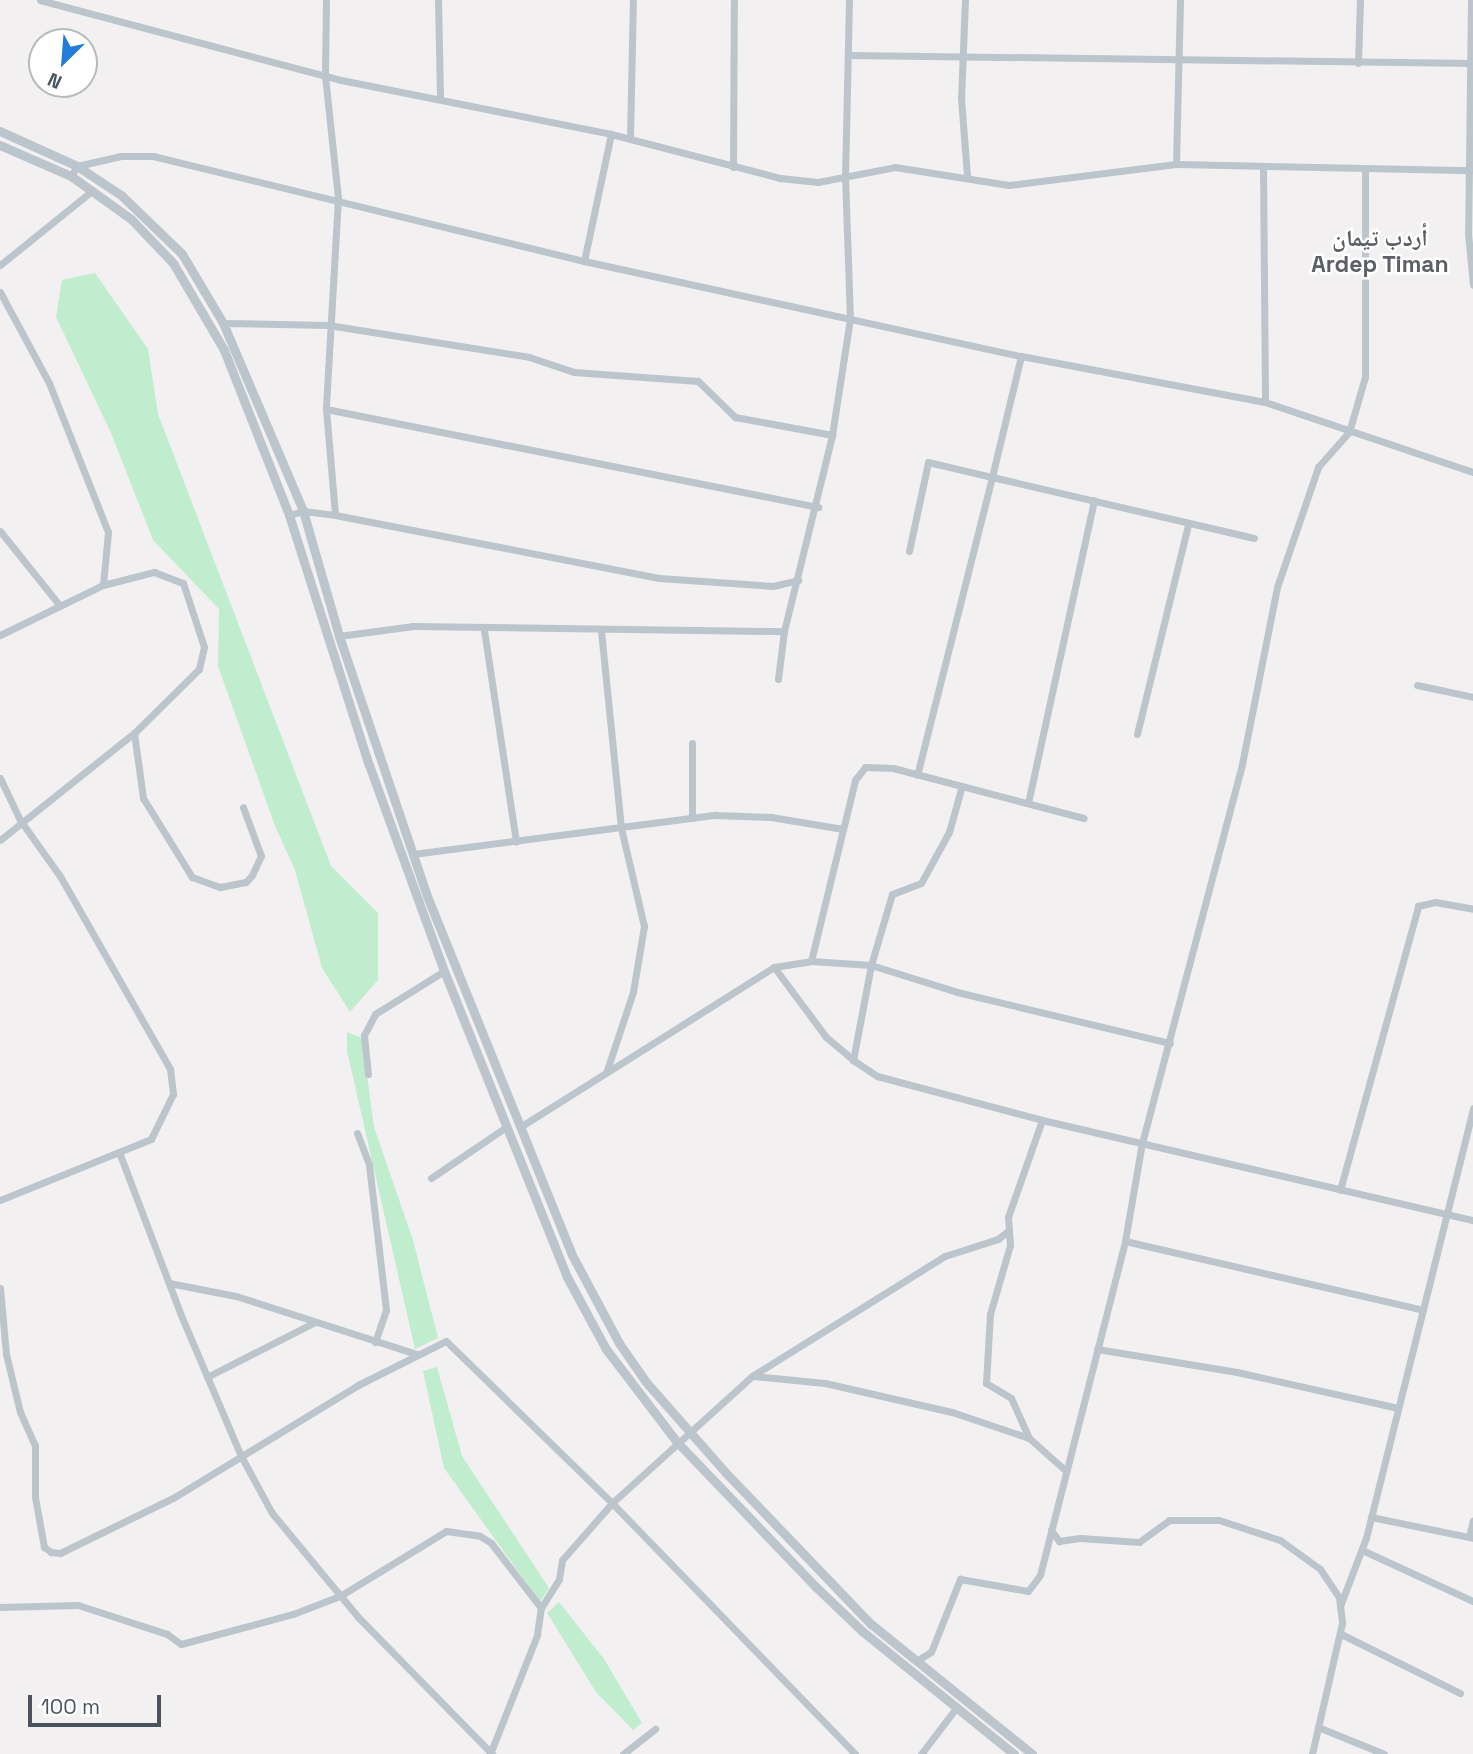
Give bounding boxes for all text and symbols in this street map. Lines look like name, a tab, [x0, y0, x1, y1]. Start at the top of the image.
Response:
north arrow	[28, 28, 98, 98]
text: N	[44, 67, 66, 95]
district label: أردب تيمان Ardep Timan	[1311, 224, 1449, 278]
scale bar	[32, 1680, 164, 1724]
text: 100 m	[41, 1693, 100, 1720]

